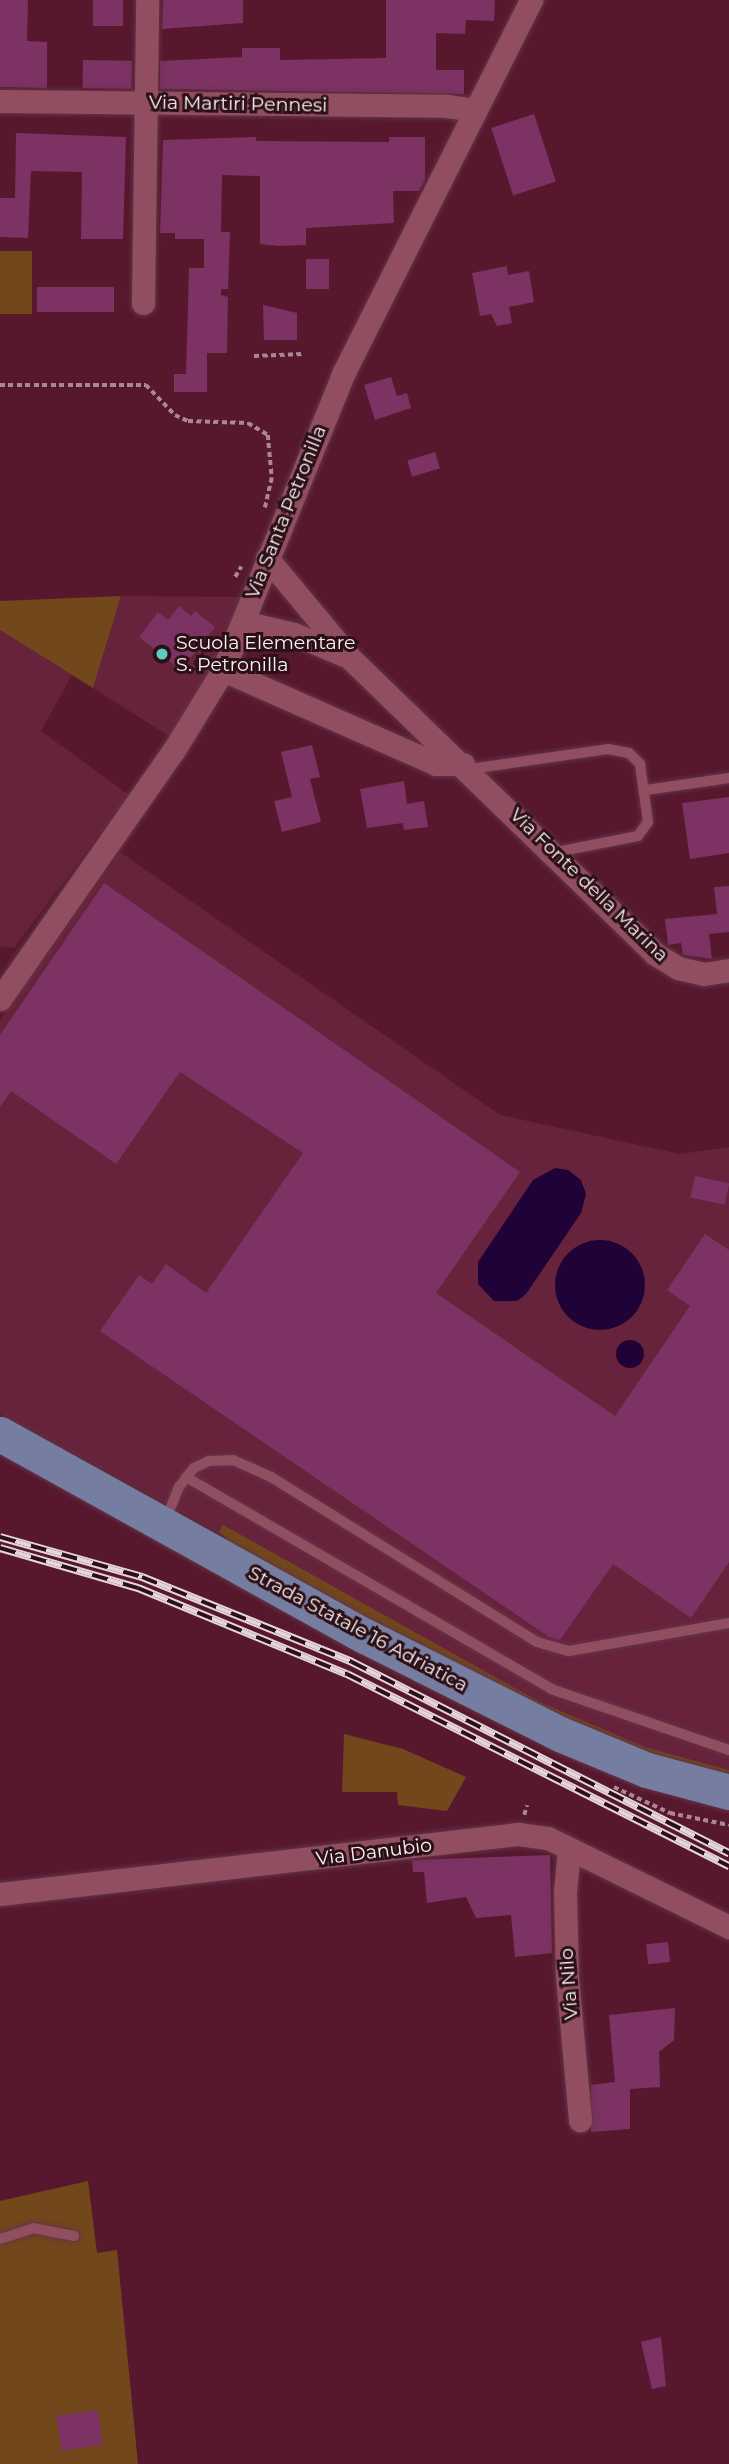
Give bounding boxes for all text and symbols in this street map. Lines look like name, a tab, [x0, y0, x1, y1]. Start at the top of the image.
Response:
street label: Via Martiri Pennesi	[149, 91, 327, 117]
street label: Via Santa Petronilla	[241, 422, 331, 602]
place label: Scuola Elementare S. Petronilla	[176, 632, 356, 676]
marker: Scuola Elementare S. Petronilla	[154, 646, 170, 662]
street label: Via Fonte della Marina	[505, 803, 673, 967]
street label: Strada Statale 16 Adriatica	[244, 1561, 472, 1697]
street label: Via Danubio	[315, 1834, 433, 1870]
street label: Via Nilo	[555, 1947, 583, 2021]

